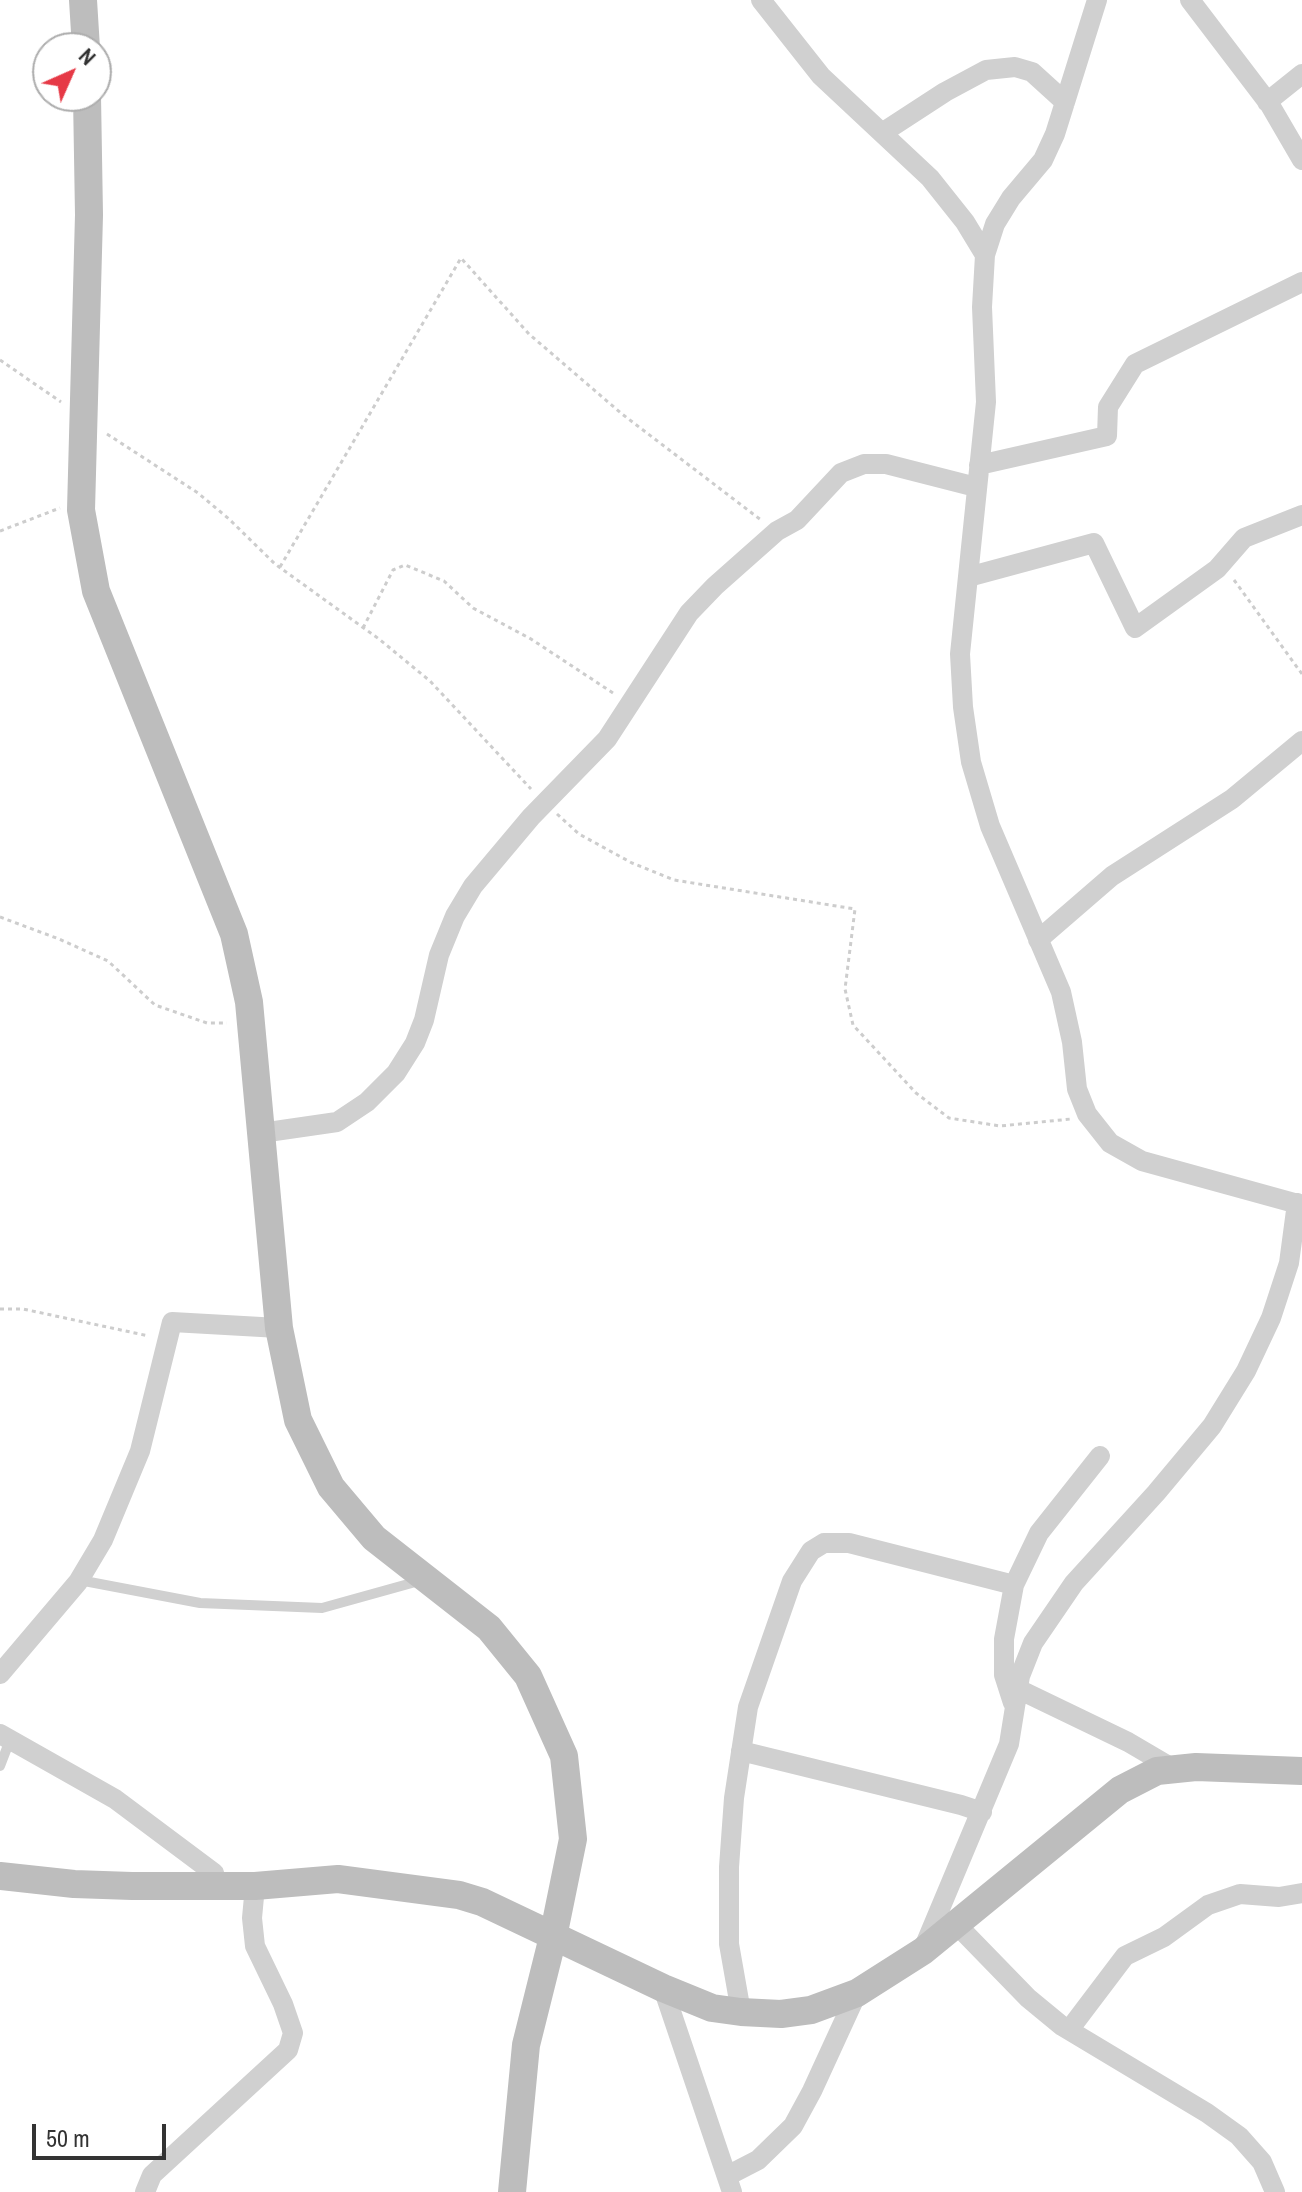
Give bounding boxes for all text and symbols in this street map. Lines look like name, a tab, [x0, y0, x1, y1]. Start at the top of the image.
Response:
north arrow	[32, 32, 112, 112]
text: N	[72, 41, 103, 72]
scale bar	[36, 2108, 170, 2158]
text: 50 m	[46, 2122, 90, 2154]

